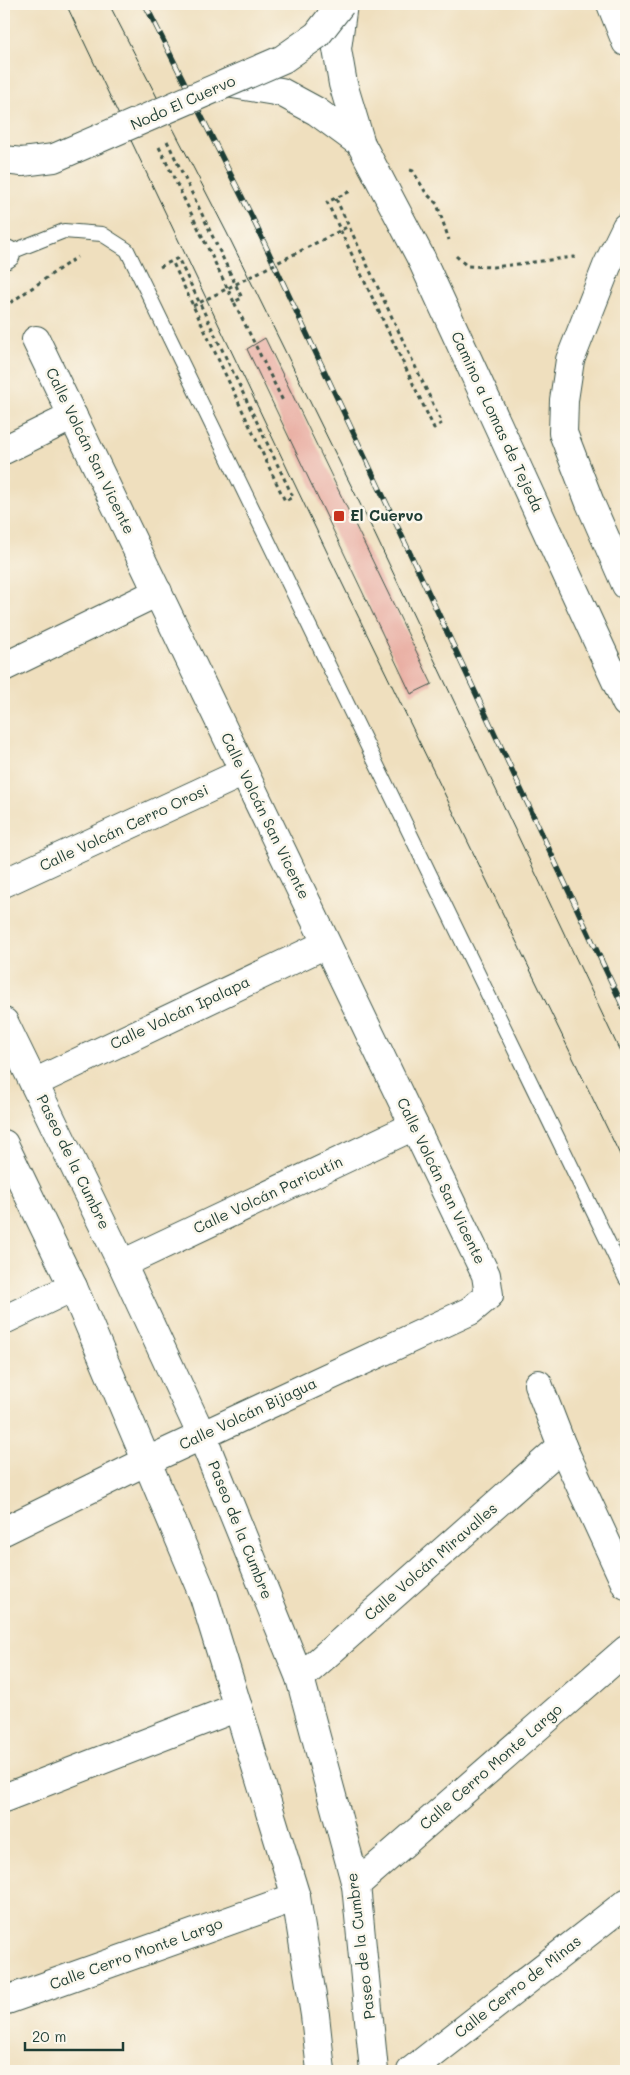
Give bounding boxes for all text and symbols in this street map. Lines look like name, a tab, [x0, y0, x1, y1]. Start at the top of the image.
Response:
street label: Nodo El Cuervo	[127, 70, 238, 134]
street label: Camino a Lomas de Tejeda	[447, 328, 549, 515]
street label: Calle Volcán San Vicente	[42, 364, 140, 537]
place label: El Cuervo	[350, 505, 423, 525]
marker: El Cuervo	[332, 509, 346, 523]
street label: Calle Volcán San Vicente	[217, 729, 315, 902]
street label: Calle Volcán Cerro Orosi	[36, 779, 211, 875]
street label: Calle Volcán Ipalapa	[106, 971, 253, 1053]
street label: Paseo de la Cumbre	[33, 1091, 115, 1232]
street label: Calle Volcán San Vicente	[393, 1094, 491, 1267]
street label: Calle Volcán Paricutín	[190, 1151, 345, 1238]
street label: Calle Volcán Bijagua	[175, 1372, 320, 1454]
street label: Paseo de la Cumbre	[204, 1457, 278, 1602]
street label: Calle Volcán Miravalles	[360, 1498, 501, 1625]
street label: Calle Cerro Monte Largo	[415, 1699, 566, 1834]
street label: Paseo de la Cumbre	[341, 1872, 379, 2021]
street label: Calle Cerro Monte Largo	[46, 1912, 225, 1994]
street label: Calle Cerro de Minas	[450, 1930, 585, 2042]
scale bar	[25, 2020, 122, 2052]
text: 20 m	[32, 2026, 66, 2046]

